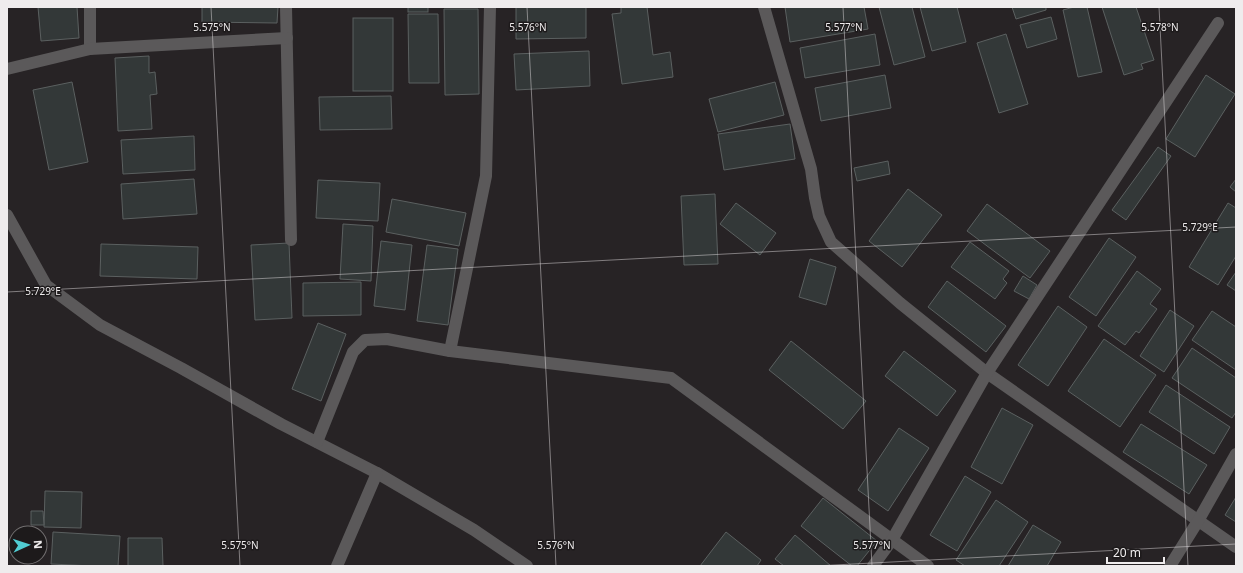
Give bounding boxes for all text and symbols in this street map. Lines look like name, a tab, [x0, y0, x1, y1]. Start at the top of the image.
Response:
text: 5.575°N	[193, 20, 231, 34]
text: 5.576°N	[509, 20, 547, 34]
text: 5.577°N	[825, 20, 863, 34]
text: 5.578°N	[1141, 20, 1179, 34]
text: 5.729°E	[1182, 220, 1218, 234]
text: 5.729°E	[25, 284, 61, 298]
north arrow	[8, 525, 48, 565]
text: 5.575°N	[221, 538, 259, 552]
text: 5.576°N	[537, 538, 575, 552]
text: 5.577°N	[853, 538, 891, 552]
scale bar	[1107, 539, 1164, 565]
text: N	[31, 540, 46, 549]
text: 20 m	[1113, 544, 1141, 561]

